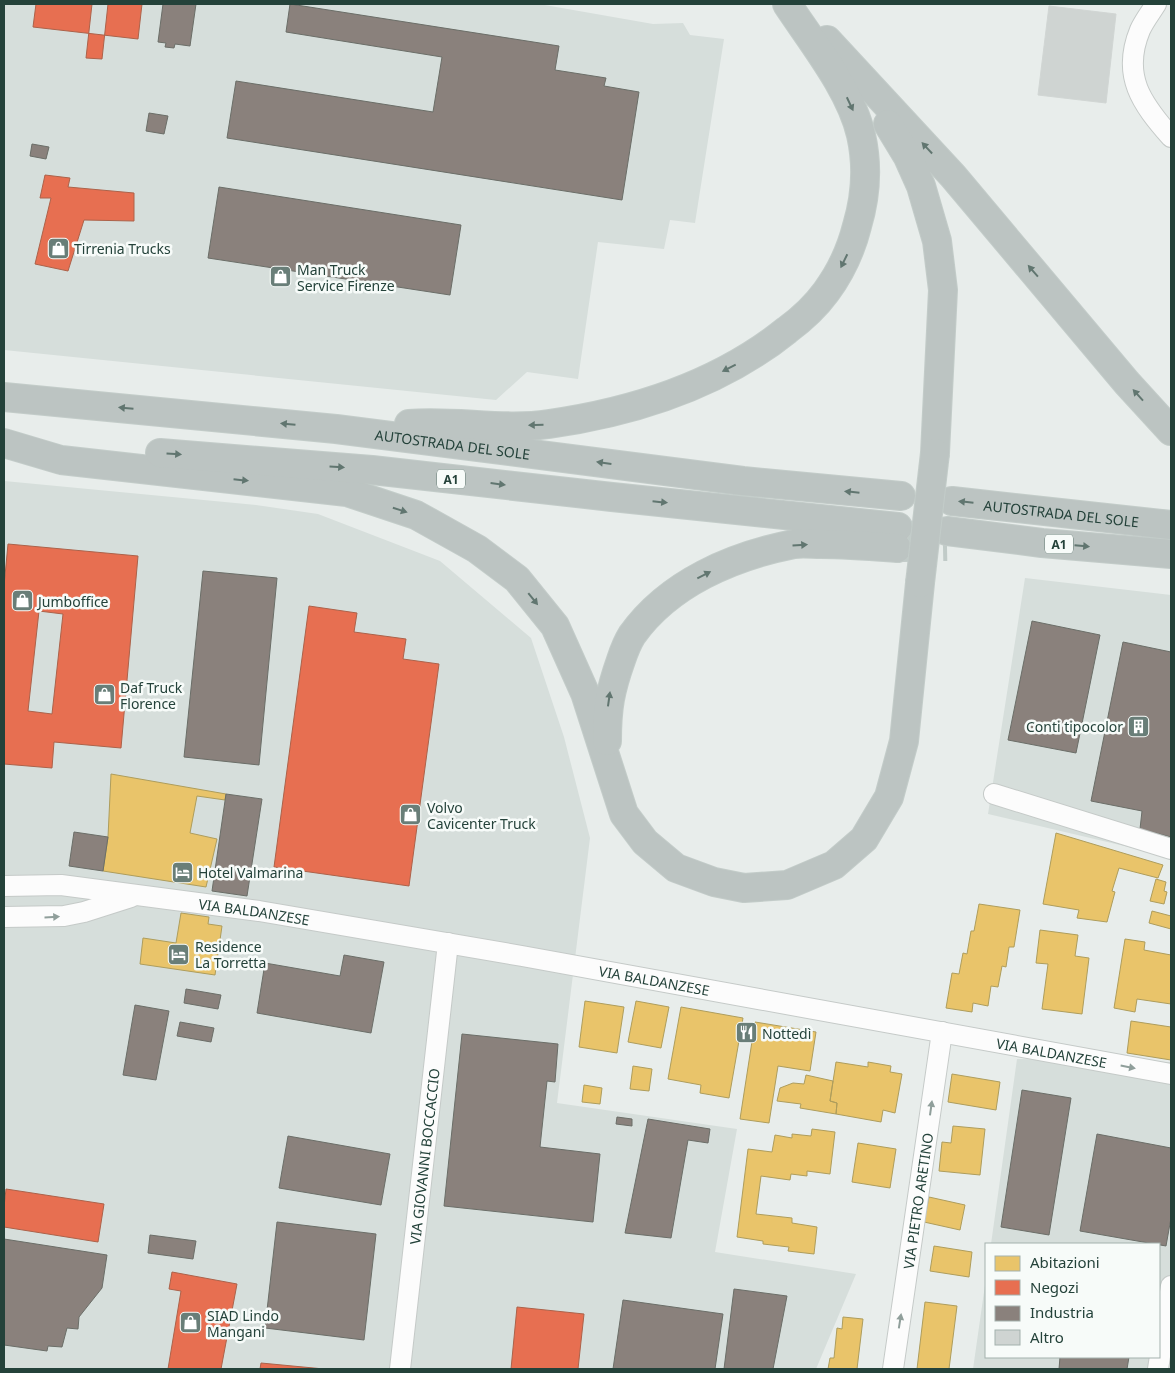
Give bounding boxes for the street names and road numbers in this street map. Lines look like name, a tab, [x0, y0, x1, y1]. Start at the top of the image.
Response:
street label: AUTOSTRADA DEL SOLE	[374, 425, 531, 463]
road number: A1	[437, 469, 465, 488]
street label: AUTOSTRADA DEL SOLE	[983, 495, 1140, 531]
road number: A1	[1045, 534, 1073, 554]
street label: VIA BALDANZESE	[198, 894, 311, 929]
street label: VIA BALDANZESE	[598, 961, 711, 999]
street label: VIA BALDANZESE	[995, 1033, 1109, 1072]
street label: VIA GIOVANNI BOCCACCIO	[405, 1067, 443, 1245]
street label: VIA PIETRO ARETINO	[898, 1131, 937, 1270]

